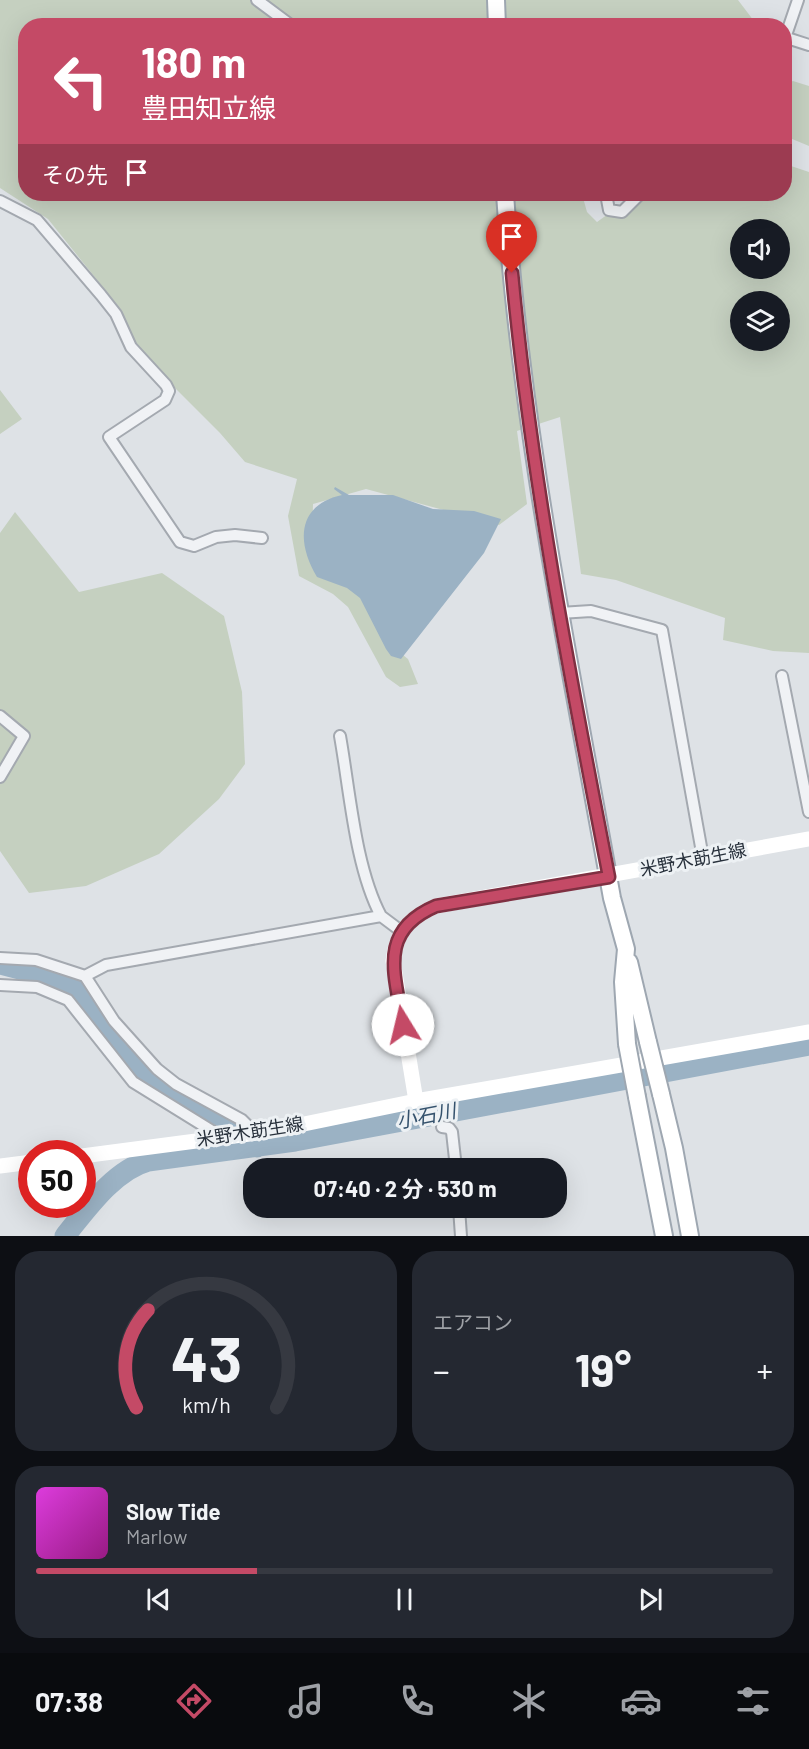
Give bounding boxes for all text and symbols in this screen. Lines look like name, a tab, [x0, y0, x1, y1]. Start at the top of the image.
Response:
text: 180 m	[141, 36, 246, 86]
icon: left	[42, 42, 120, 120]
text: 豊田知立線	[141, 91, 276, 123]
icon: arrive	[120, 156, 153, 189]
text: その先	[42, 161, 108, 187]
pin	[486, 211, 537, 273]
map controls	[730, 219, 790, 351]
button: sound	[730, 219, 790, 279]
icon: arrive	[495, 220, 528, 253]
button: layers	[730, 291, 790, 351]
street label: 米野木莇生線	[638, 838, 748, 880]
position arrow	[371, 993, 435, 1057]
water label: 小石川	[394, 1097, 460, 1133]
street label: 米野木莇生線	[195, 1112, 305, 1150]
speed limit sign: 50	[18, 1140, 96, 1218]
text: 07:40 · 2 分 · 530 m	[313, 1175, 497, 1201]
text: エアコン	[433, 1310, 513, 1334]
text: 43	[170, 1320, 242, 1394]
text: 19°	[575, 1342, 631, 1396]
text: −	[433, 1350, 450, 1390]
text: +	[757, 1350, 773, 1390]
text: km/h	[182, 1392, 230, 1417]
text: Slow Tide	[126, 1498, 221, 1524]
text: Marlow	[126, 1524, 187, 1548]
icon: previous	[142, 1583, 175, 1616]
icon: pause	[388, 1583, 421, 1616]
icon: next	[634, 1583, 667, 1616]
icon: directions	[173, 1680, 215, 1722]
icon: music	[285, 1680, 327, 1722]
icon: phone	[396, 1680, 438, 1722]
icon: climate	[508, 1680, 550, 1722]
icon: car	[620, 1680, 662, 1722]
icon: filters	[732, 1680, 774, 1722]
text: 07:38	[35, 1685, 103, 1717]

